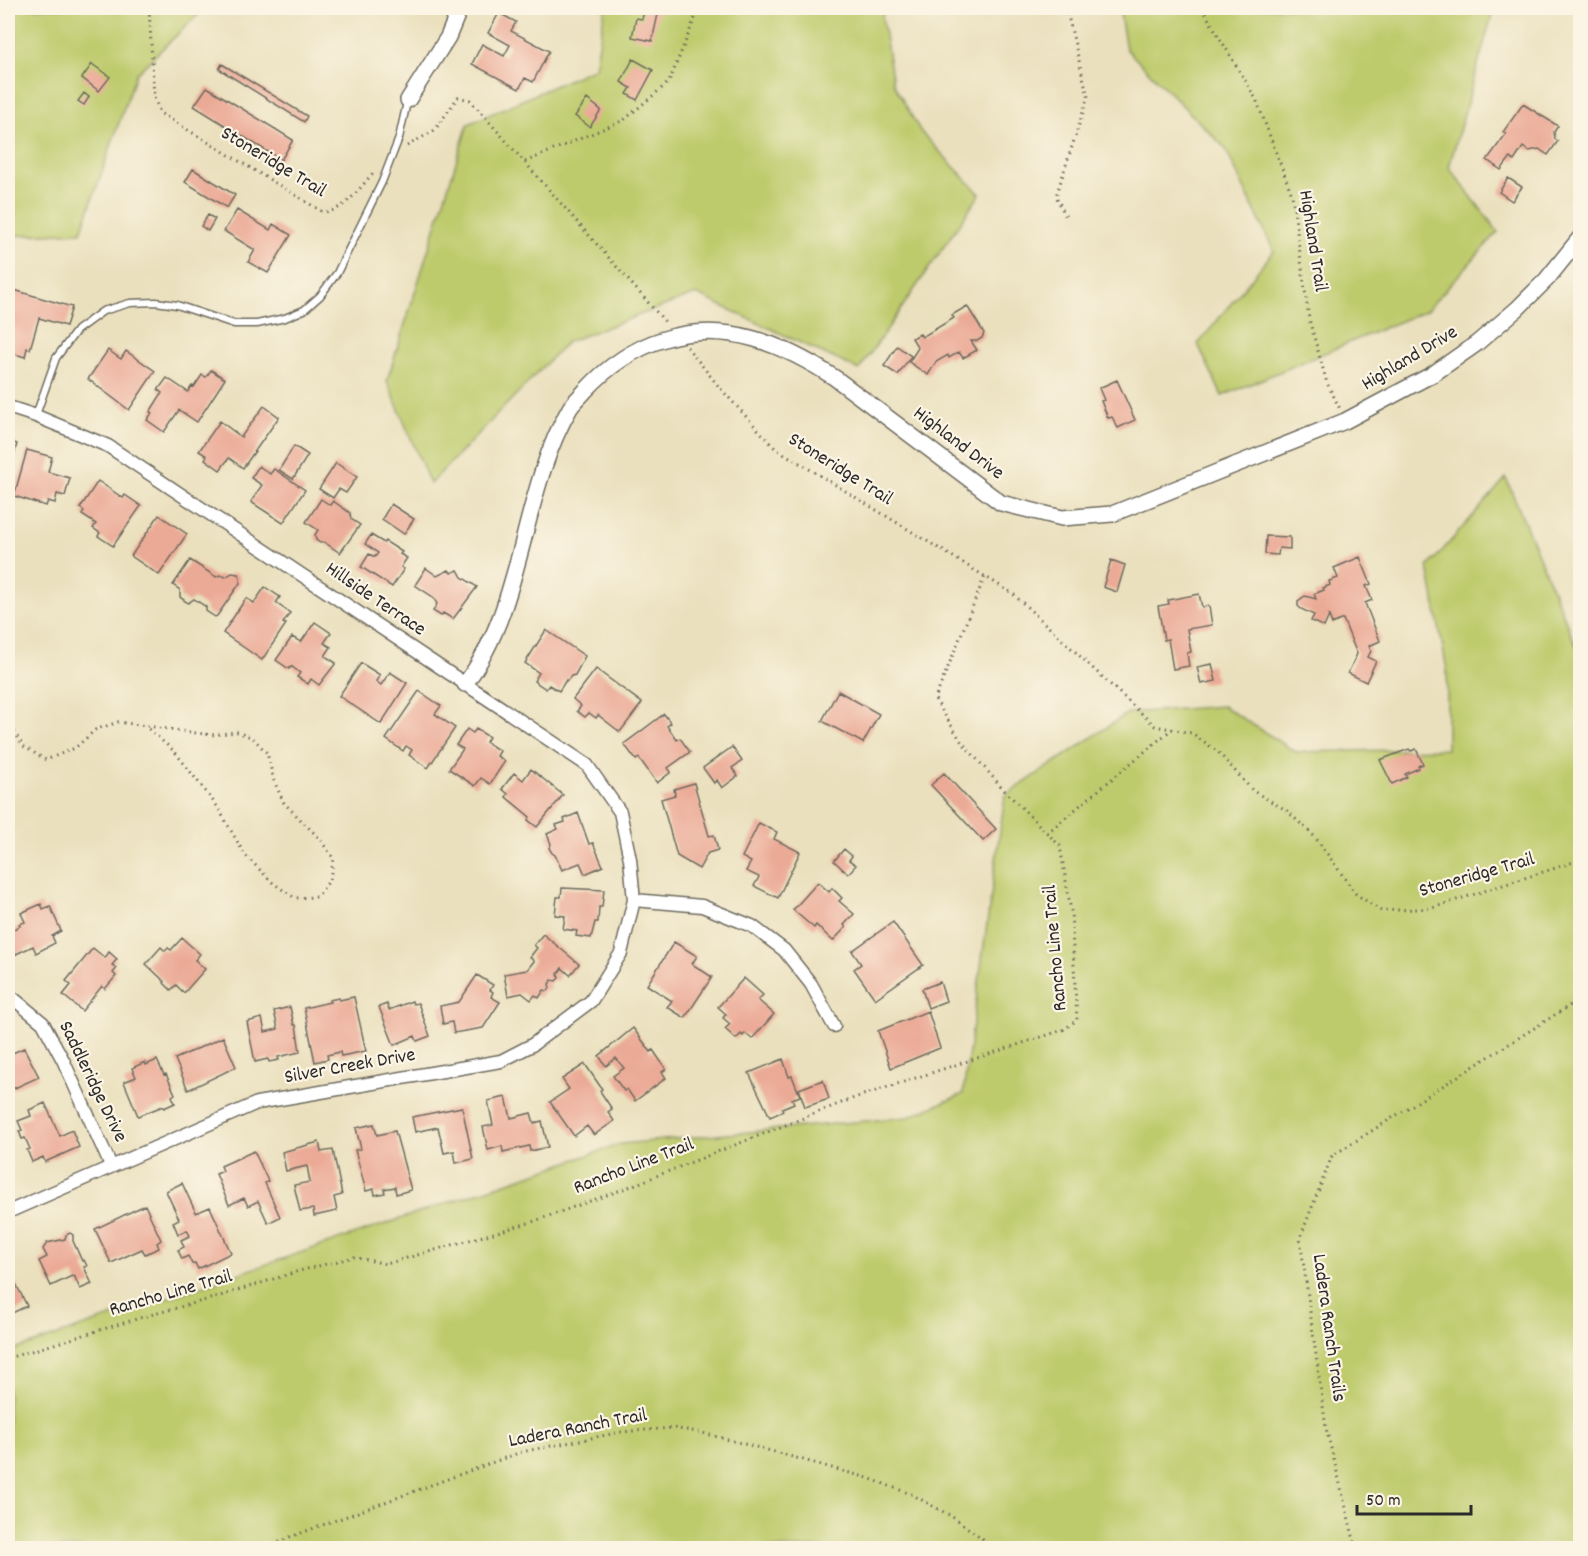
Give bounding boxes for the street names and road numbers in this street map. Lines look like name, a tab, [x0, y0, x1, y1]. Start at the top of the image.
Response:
street label: Stoneridge Trail	[215, 120, 331, 206]
street label: Highland Trail	[1290, 188, 1334, 294]
street label: Highland Drive	[1357, 319, 1464, 399]
street label: Highland Drive	[907, 400, 1010, 488]
street label: Stoneridge Trail	[782, 427, 898, 514]
street label: Hillside Terrace	[319, 556, 431, 644]
street label: Stoneridge Trail	[1416, 846, 1538, 906]
street label: Rancho Line Trail	[1037, 883, 1075, 1012]
street label: Saddleridge Drive	[51, 1017, 134, 1147]
street label: Silver Creek Drive	[282, 1042, 418, 1092]
street label: Rancho Line Trail	[570, 1131, 698, 1203]
street label: Ladera Ranch Trails	[1304, 1252, 1352, 1404]
street label: Rancho Line Trail	[106, 1263, 236, 1325]
street label: Ladera Ranch Trail	[506, 1402, 650, 1456]

